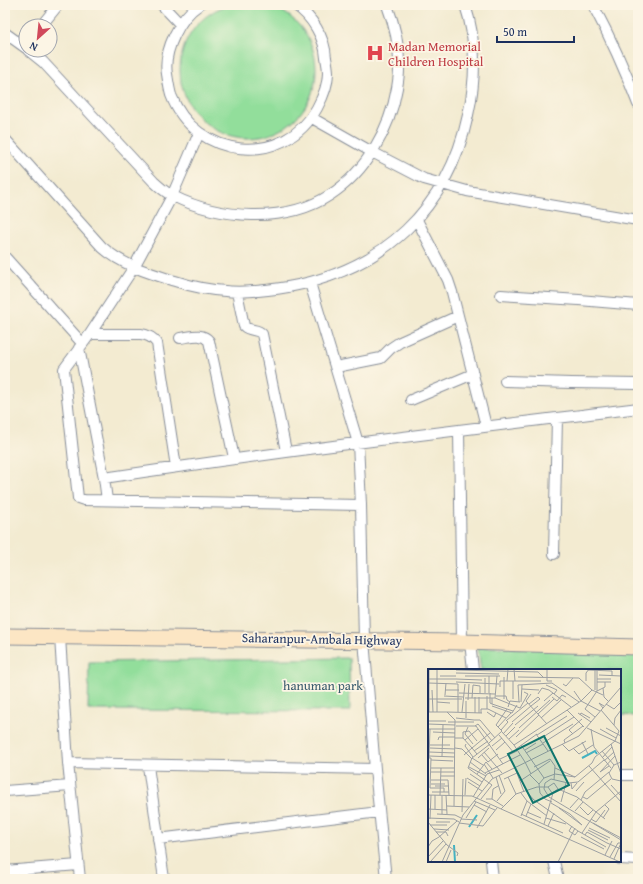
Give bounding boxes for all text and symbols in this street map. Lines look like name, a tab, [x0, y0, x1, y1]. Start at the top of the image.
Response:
north arrow	[18, 18, 58, 58]
scale bar	[497, 18, 574, 44]
text: 50 m	[503, 23, 527, 40]
place label: Madan Memorial Children Hospital	[388, 37, 484, 71]
text: N	[26, 38, 40, 56]
hospital icon: Madan Memorial Children Hospital	[365, 43, 385, 63]
street label: Saharanpur-Ambala Highway	[242, 628, 403, 650]
inset map	[428, 669, 621, 862]
park label: hanuman park	[283, 676, 363, 695]

